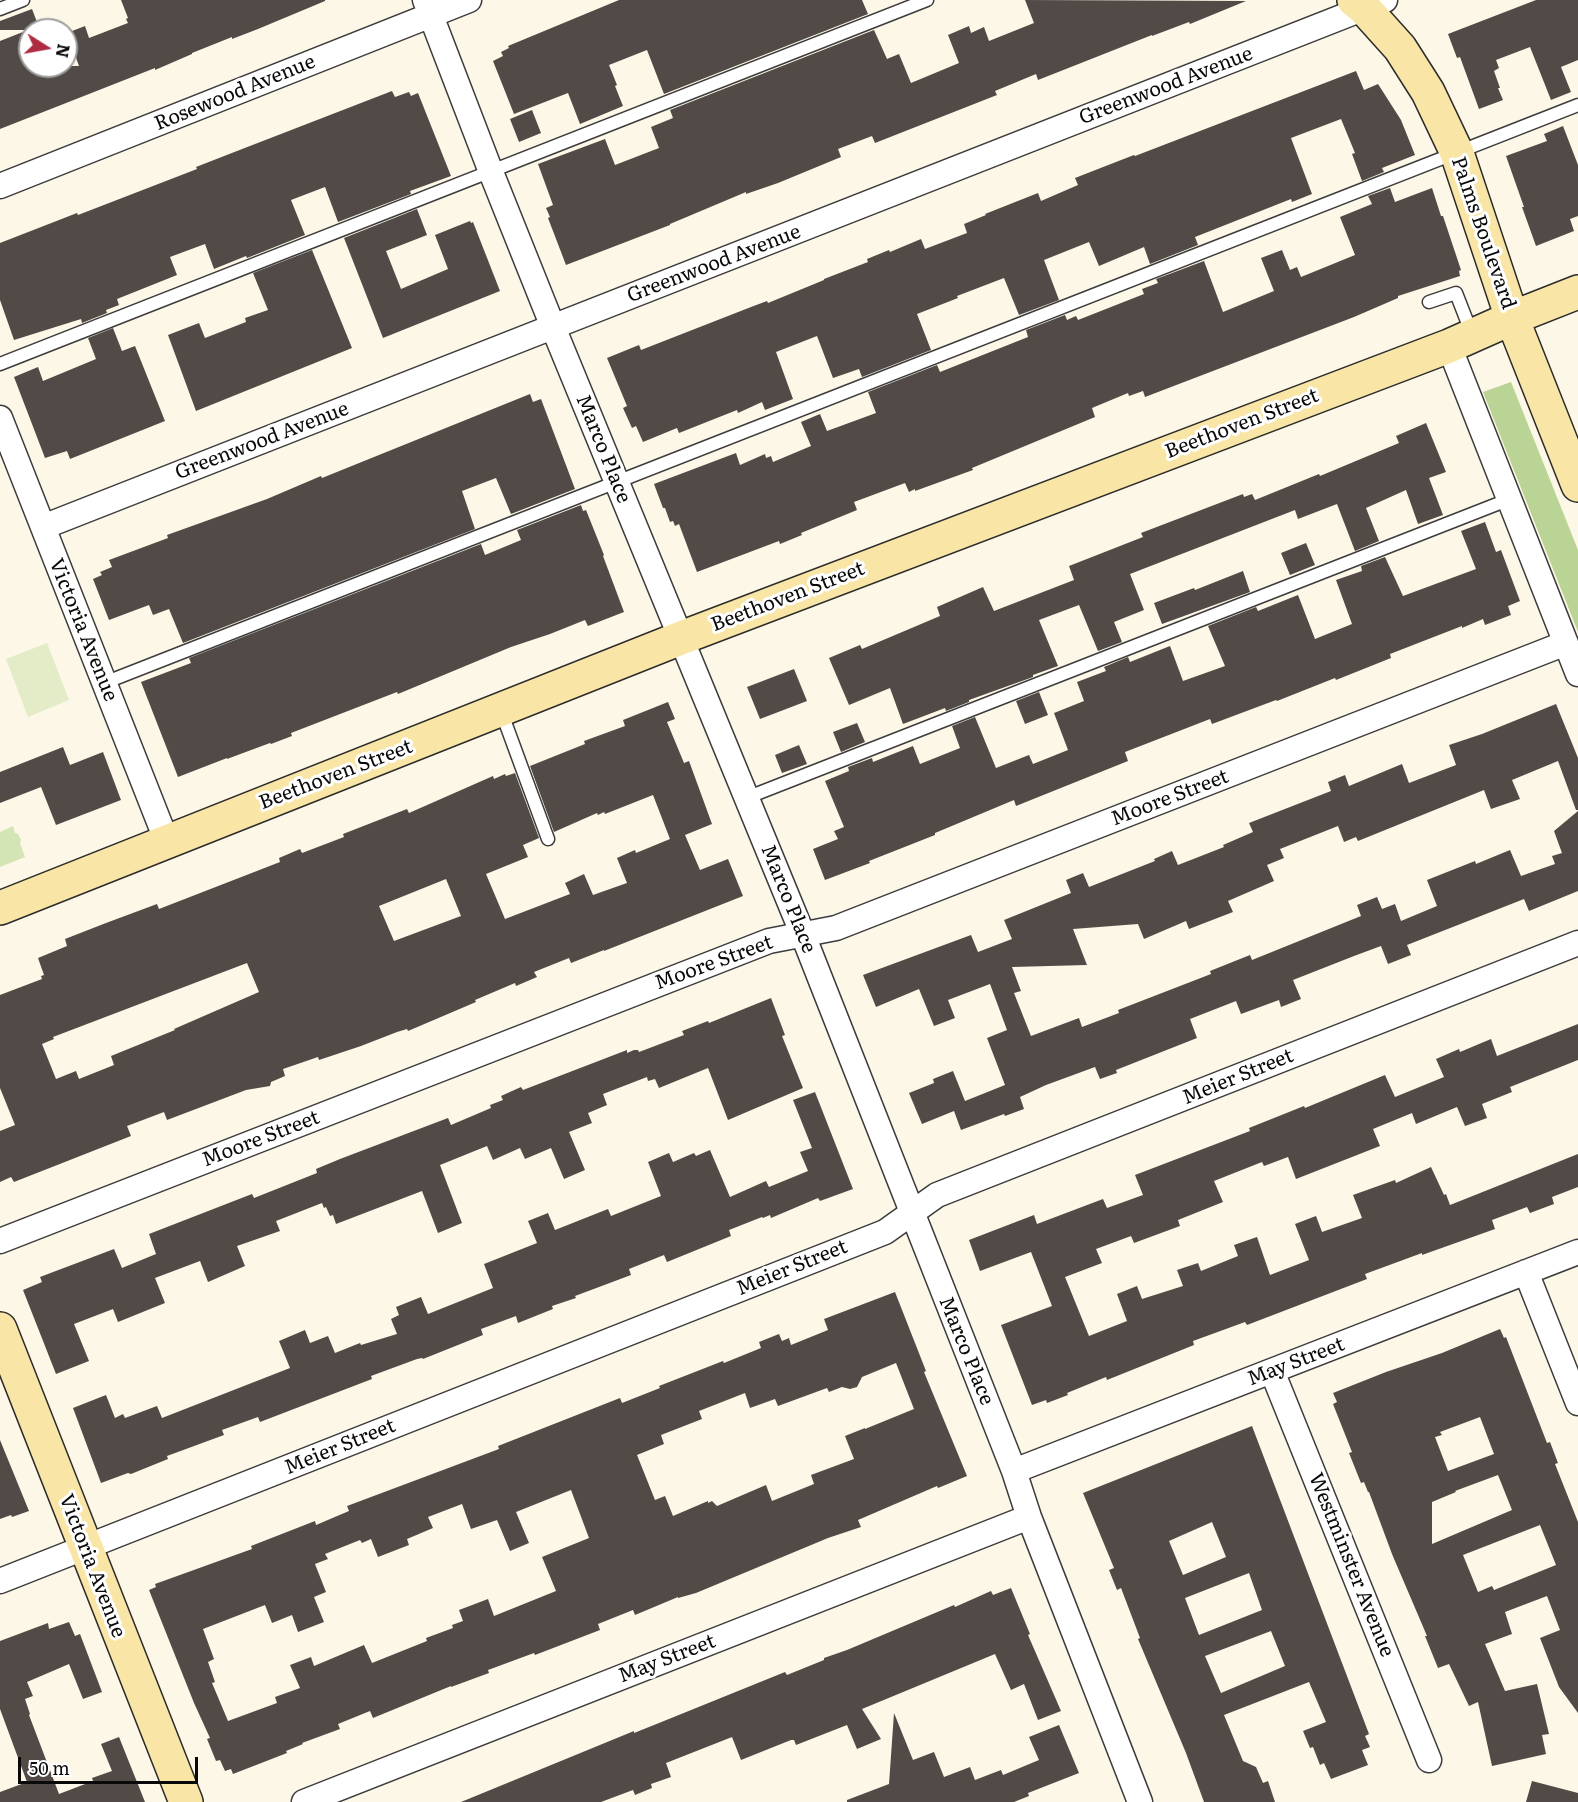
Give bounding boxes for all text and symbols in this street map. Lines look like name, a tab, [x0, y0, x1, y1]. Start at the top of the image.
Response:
north arrow	[18, 18, 78, 78]
text: N	[51, 42, 77, 60]
street label: Greenwood Avenue	[1076, 42, 1256, 130]
street label: Rosewood Avenue	[151, 50, 319, 136]
street label: Palms Boulevard	[1446, 154, 1520, 312]
street label: Greenwood Avenue	[624, 220, 804, 308]
street label: Beethoven Street	[1162, 384, 1322, 464]
street label: Marco Place	[570, 391, 636, 507]
street label: Greenwood Avenue	[172, 397, 352, 485]
street label: Victoria Avenue	[43, 555, 123, 705]
street label: Beethoven Street	[708, 557, 868, 637]
street label: Beethoven Street	[256, 735, 416, 815]
street label: Moore Street	[1108, 765, 1232, 831]
street label: Marco Place	[755, 841, 821, 957]
street label: Moore Street	[652, 931, 776, 995]
street label: Meier Street	[1179, 1044, 1297, 1110]
street label: Moore Street	[199, 1106, 323, 1172]
street label: Meier Street	[733, 1235, 851, 1301]
street label: Marco Place	[933, 1293, 999, 1409]
street label: May Street	[1244, 1333, 1348, 1391]
street label: Meier Street	[281, 1414, 399, 1480]
street label: Westminster Avenue	[1303, 1469, 1399, 1661]
street label: Victoria Avenue	[54, 1491, 130, 1641]
street label: May Street	[615, 1630, 719, 1688]
scale bar	[21, 1745, 201, 1783]
text: 50 m	[29, 1754, 70, 1781]

